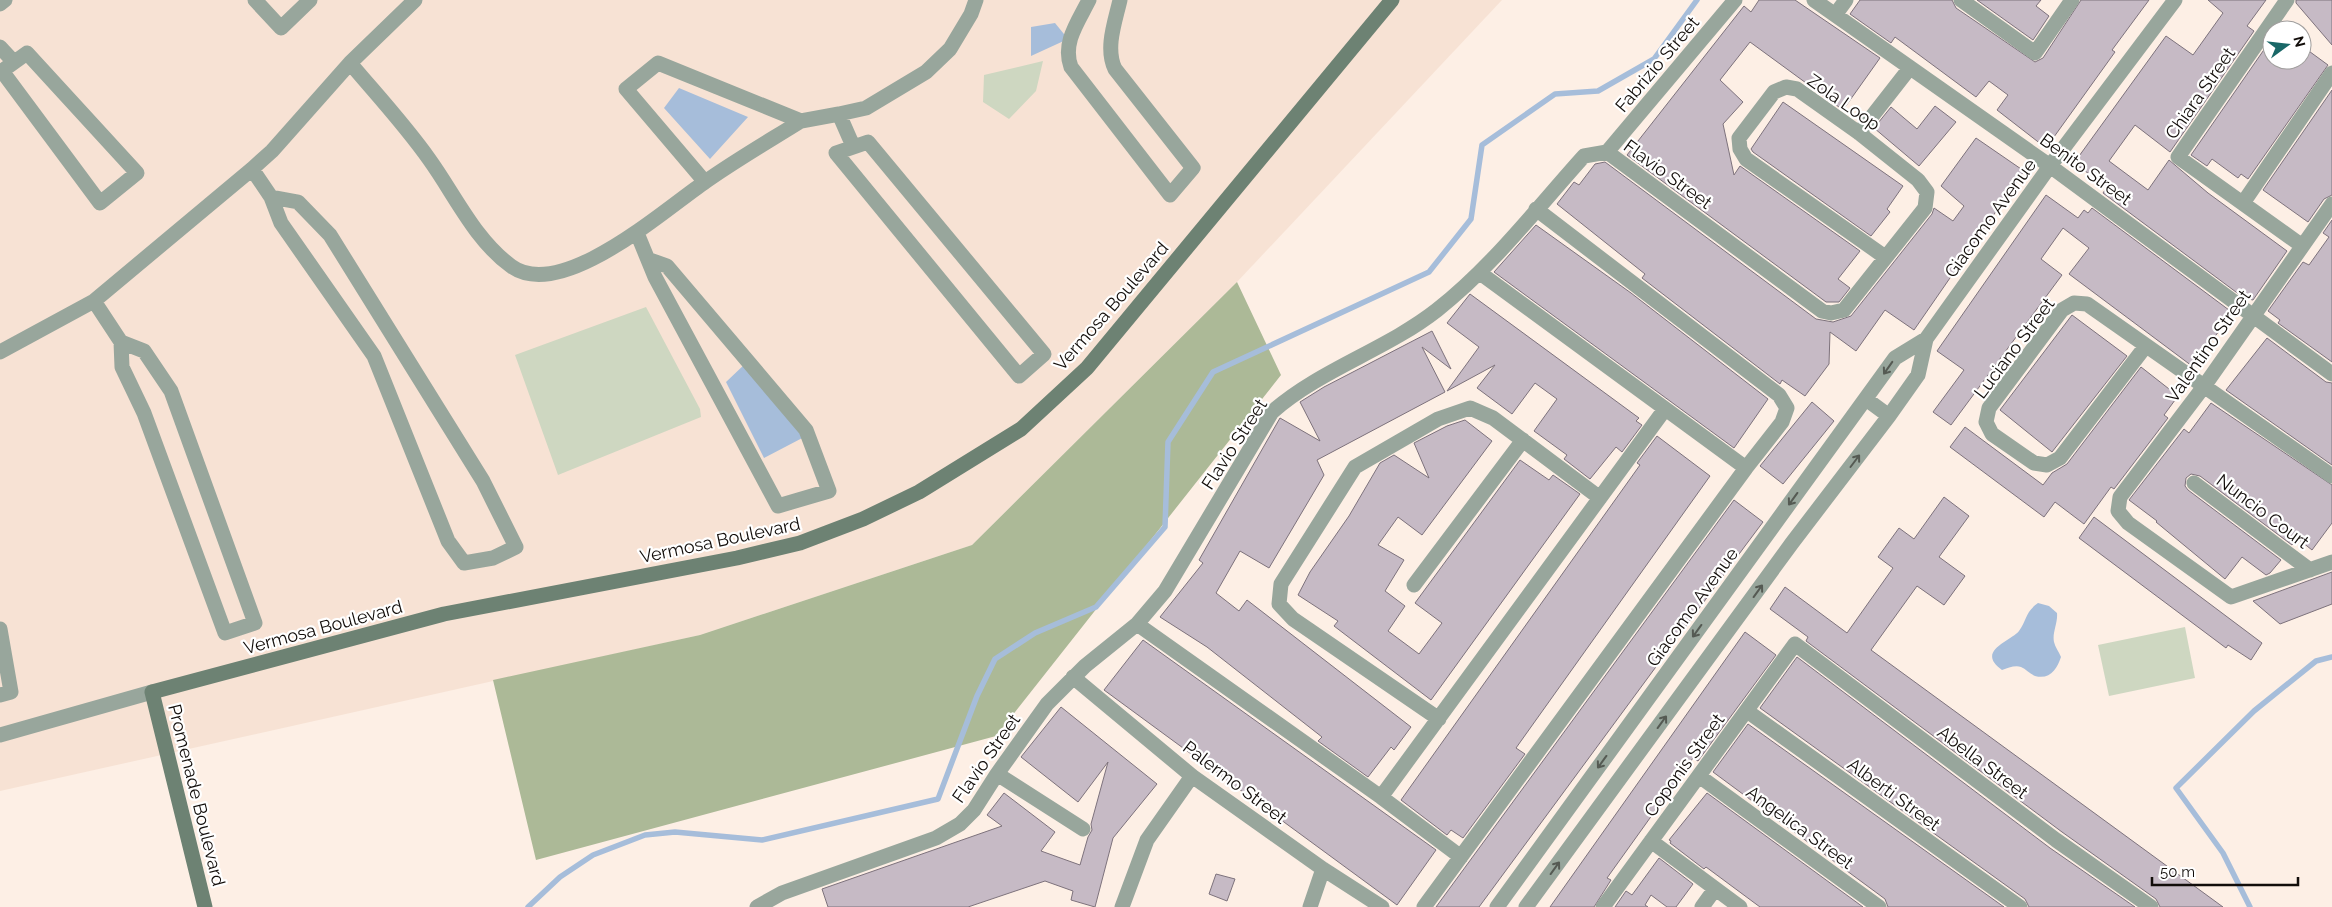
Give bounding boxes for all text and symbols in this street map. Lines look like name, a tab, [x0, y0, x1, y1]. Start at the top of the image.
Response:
street label: Fabrizio Street	[1611, 12, 1703, 116]
north arrow	[2262, 20, 2312, 70]
text: N	[2290, 34, 2309, 49]
street label: Chiara Street	[2161, 43, 2239, 143]
street label: Zola Loop	[1804, 69, 1884, 135]
street label: Benito Street	[2036, 129, 2136, 209]
street label: Flavio Street	[1620, 135, 1716, 213]
street label: Giacomo Avenue	[1940, 154, 2040, 281]
street label: Vermosa Boulevard	[1050, 237, 1172, 375]
street label: Valentino Street	[2161, 286, 2255, 406]
street label: Luciano Street	[1969, 294, 2059, 402]
one-way arrow	[1883, 360, 1893, 374]
street label: Flavio Street	[1197, 395, 1271, 493]
one-way arrow	[1850, 454, 1860, 468]
street label: Nuncio Court	[2213, 469, 2313, 553]
one-way arrow	[1788, 492, 1798, 506]
street label: Vermosa Boulevard	[638, 513, 802, 567]
street label: Giacomo Avenue	[1642, 543, 1742, 670]
one-way arrow	[1752, 585, 1763, 598]
street label: Vermosa Boulevard	[241, 596, 405, 658]
one-way arrow	[1692, 624, 1703, 637]
street label: Promenade Boulevard	[164, 702, 230, 888]
street label: Flavio Street	[948, 709, 1024, 807]
street label: Coponis Street	[1640, 709, 1728, 821]
one-way arrow	[1656, 716, 1667, 729]
street label: Abella Street	[1934, 721, 2032, 803]
street label: Palermo Street	[1179, 736, 1291, 828]
street label: Alberti Street	[1844, 753, 1944, 835]
one-way arrow	[1597, 755, 1607, 769]
street label: Angelica Street	[1742, 781, 1858, 873]
scale bar	[2152, 854, 2298, 886]
one-way arrow	[1550, 861, 1560, 875]
text: 50 m	[2160, 863, 2195, 881]

